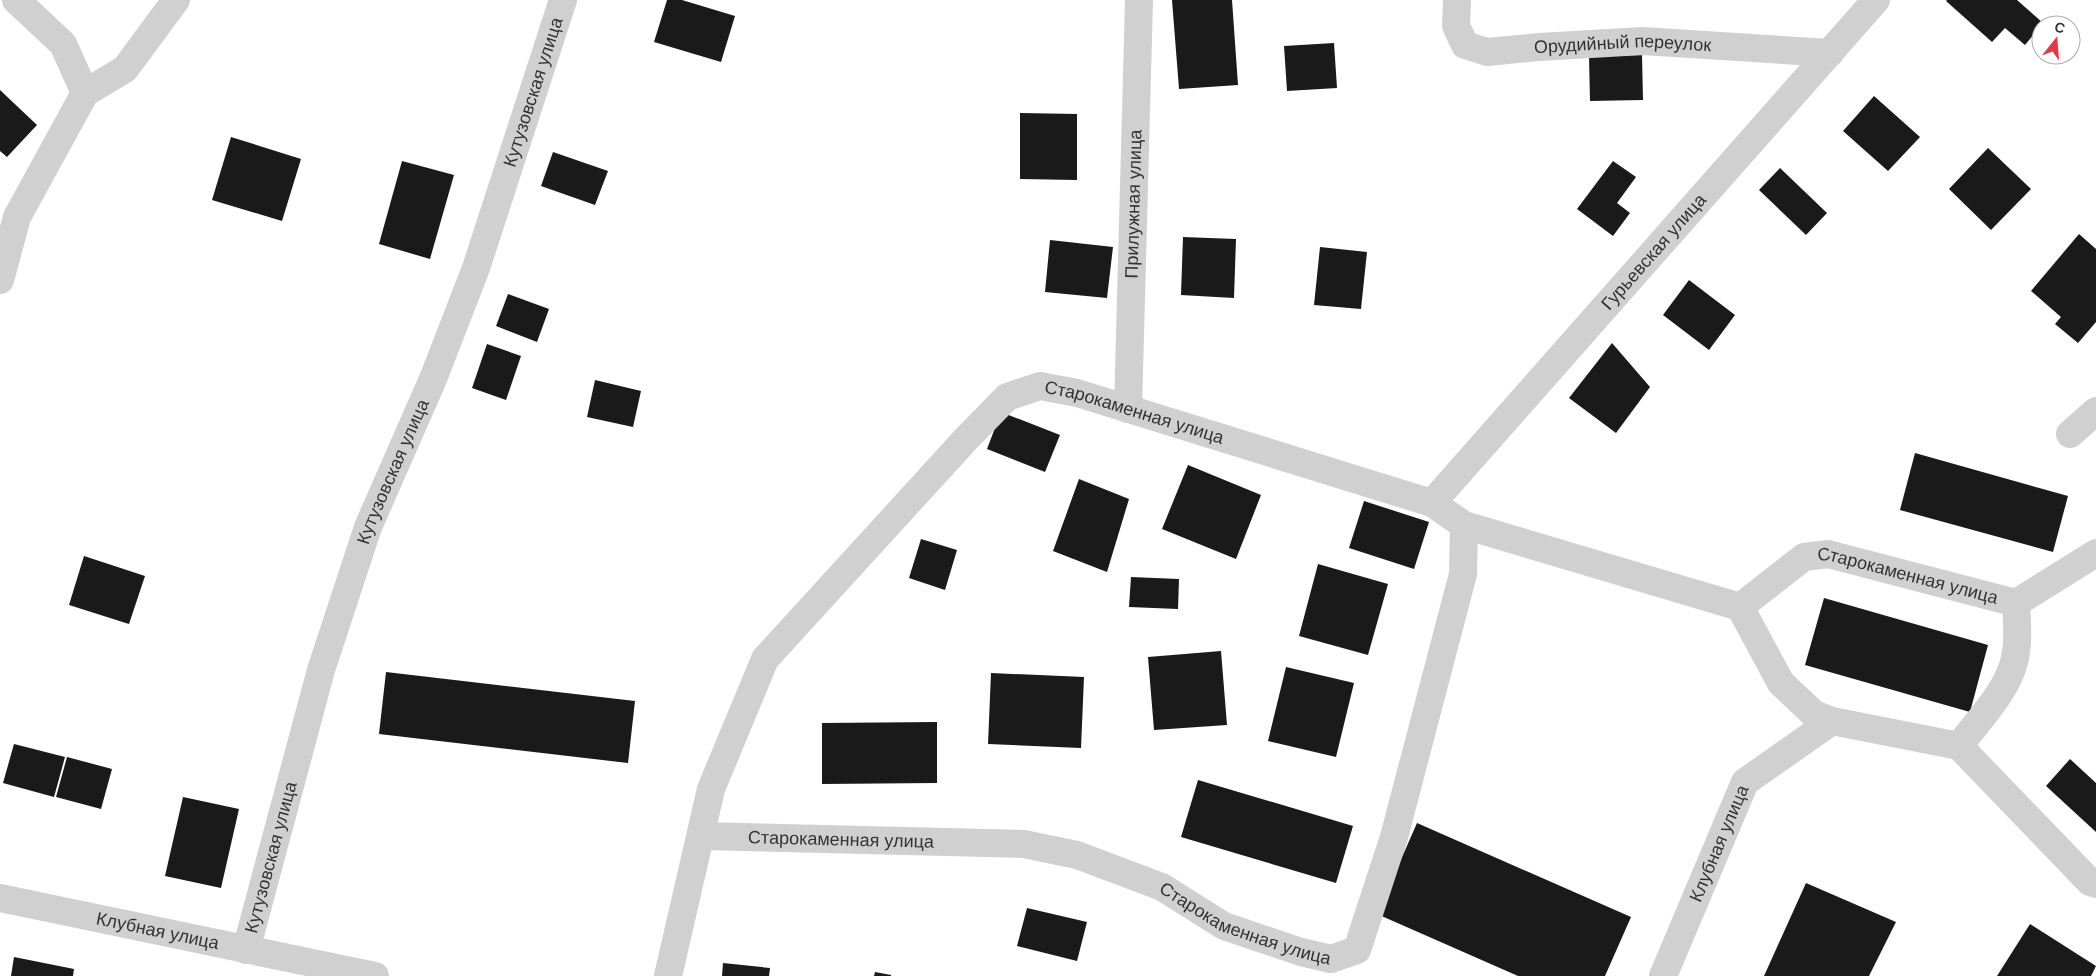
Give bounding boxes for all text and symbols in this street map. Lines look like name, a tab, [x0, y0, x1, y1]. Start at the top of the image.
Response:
street label: Кутузовская улица	[500, 14, 567, 169]
north arrow	[2031, 15, 2081, 65]
text: С	[2053, 18, 2067, 37]
street label: Орудийный переулок	[1533, 31, 1712, 57]
street label: Прилужная улица	[1122, 128, 1146, 279]
street label: Гурьевская улица	[1597, 189, 1711, 314]
street label: Старокаменная улица	[1043, 377, 1227, 448]
street label: Кутузовская улица	[353, 395, 433, 547]
street label: Старокаменная улица	[1816, 544, 2001, 608]
street label: Кутузовская улица	[241, 778, 301, 935]
street label: Клубная улица	[1686, 781, 1753, 905]
street label: Старокаменная улица	[748, 827, 935, 852]
street label: Старокаменная улица	[1156, 878, 1334, 969]
street label: Клубная улица	[95, 908, 222, 953]

